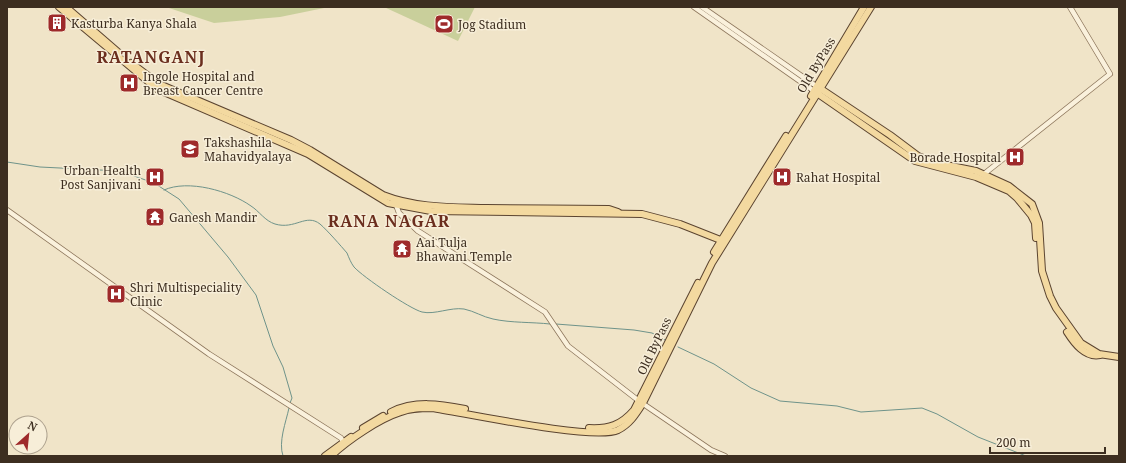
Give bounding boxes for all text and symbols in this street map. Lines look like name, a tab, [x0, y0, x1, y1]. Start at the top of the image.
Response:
building icon: Kasturba Kanya Shala	[46, 12, 68, 34]
sports icon: Jog Stadium	[433, 13, 455, 35]
place label: Kasturba Kanya Shala	[71, 15, 197, 32]
place label: Jog Stadium	[457, 16, 526, 33]
street label: Old ByPass	[793, 34, 839, 96]
district label: RATANGANJ	[97, 46, 205, 68]
place label: Ingole Hospital and Breast Cancer Centre	[143, 68, 263, 99]
hospital icon: Ingole Hospital and Breast Cancer Centre	[118, 72, 140, 94]
place label: Takshashila Mahavidyalaya	[204, 134, 292, 165]
school or university icon: Takshashila Mahavidyalaya	[179, 138, 201, 160]
hospital icon: Borade Hospital	[1004, 146, 1026, 168]
place label: Borade Hospital	[909, 149, 1001, 166]
place label: Urban Health Post Sanjivani	[60, 162, 141, 193]
hospital icon: Urban Health Post Sanjivani	[144, 166, 166, 188]
hospital icon: Rahat Hospital	[771, 166, 793, 188]
place label: Rahat Hospital	[796, 169, 880, 186]
temple icon: Ganesh Mandir	[144, 206, 166, 228]
place label: Ganesh Mandir	[169, 209, 258, 226]
district label: RANA NAGAR	[328, 210, 450, 232]
place label: Aai Tulja Bhawani Temple	[416, 234, 512, 265]
temple icon: Aai Tulja Bhawani Temple	[391, 238, 413, 260]
place label: Shri Multispeciality Clinic	[130, 279, 242, 310]
hospital icon: Shri Multispeciality Clinic	[105, 283, 127, 305]
street label: Old ByPass	[633, 314, 675, 378]
north arrow	[8, 415, 48, 455]
text: N	[25, 417, 40, 434]
scale bar	[990, 429, 1105, 455]
text: 200 m	[996, 434, 1031, 451]

